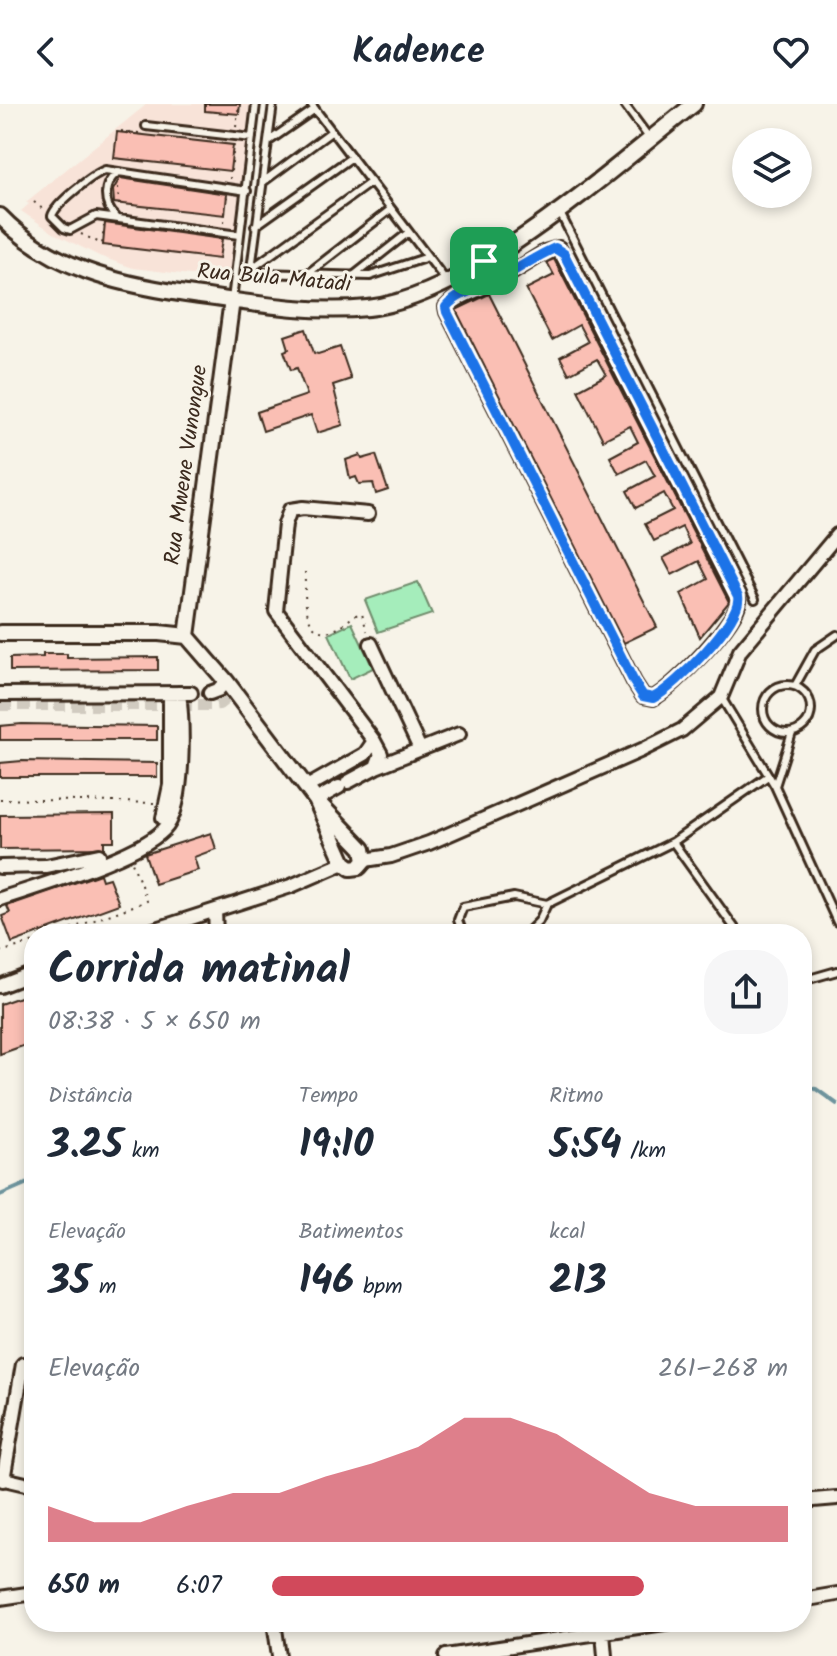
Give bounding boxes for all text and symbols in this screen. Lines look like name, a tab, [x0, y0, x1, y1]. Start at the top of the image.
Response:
text: Kadence	[352, 24, 485, 81]
icon: back	[24, 30, 68, 74]
icon: heart	[769, 30, 813, 74]
map controls	[732, 128, 812, 208]
button: layers	[732, 128, 812, 208]
pin	[450, 227, 518, 295]
icon: arrive	[462, 239, 506, 283]
street label: Rua Bula Matadi	[196, 255, 353, 303]
street label: Rua Mwene Vunongue	[156, 363, 218, 567]
text: Corrida matinal	[48, 936, 350, 1006]
button: share	[704, 950, 788, 1034]
text: 08:38 · 5 × 650 m	[48, 1001, 261, 1043]
text: Distância	[48, 1079, 133, 1114]
text: Tempo	[299, 1079, 358, 1114]
text: Ritmo	[549, 1079, 603, 1114]
text: 3.25	[48, 1114, 123, 1178]
text: 19:10	[299, 1114, 373, 1178]
text: 5:54	[549, 1114, 621, 1178]
text: km	[123, 1134, 160, 1169]
text: /km	[621, 1134, 666, 1169]
text: Elevação	[48, 1215, 126, 1250]
text: Batimentos	[299, 1215, 404, 1250]
text: kcal	[549, 1215, 585, 1250]
text: 35	[48, 1250, 90, 1314]
text: 146	[299, 1250, 354, 1314]
text: 213	[549, 1250, 607, 1314]
text: m	[90, 1270, 116, 1305]
text: bpm	[354, 1270, 403, 1305]
text: Elevação	[48, 1348, 140, 1390]
text: 261–268 m	[658, 1348, 788, 1390]
text: 650 m	[48, 1565, 120, 1607]
text: 6:07	[176, 1565, 222, 1607]

